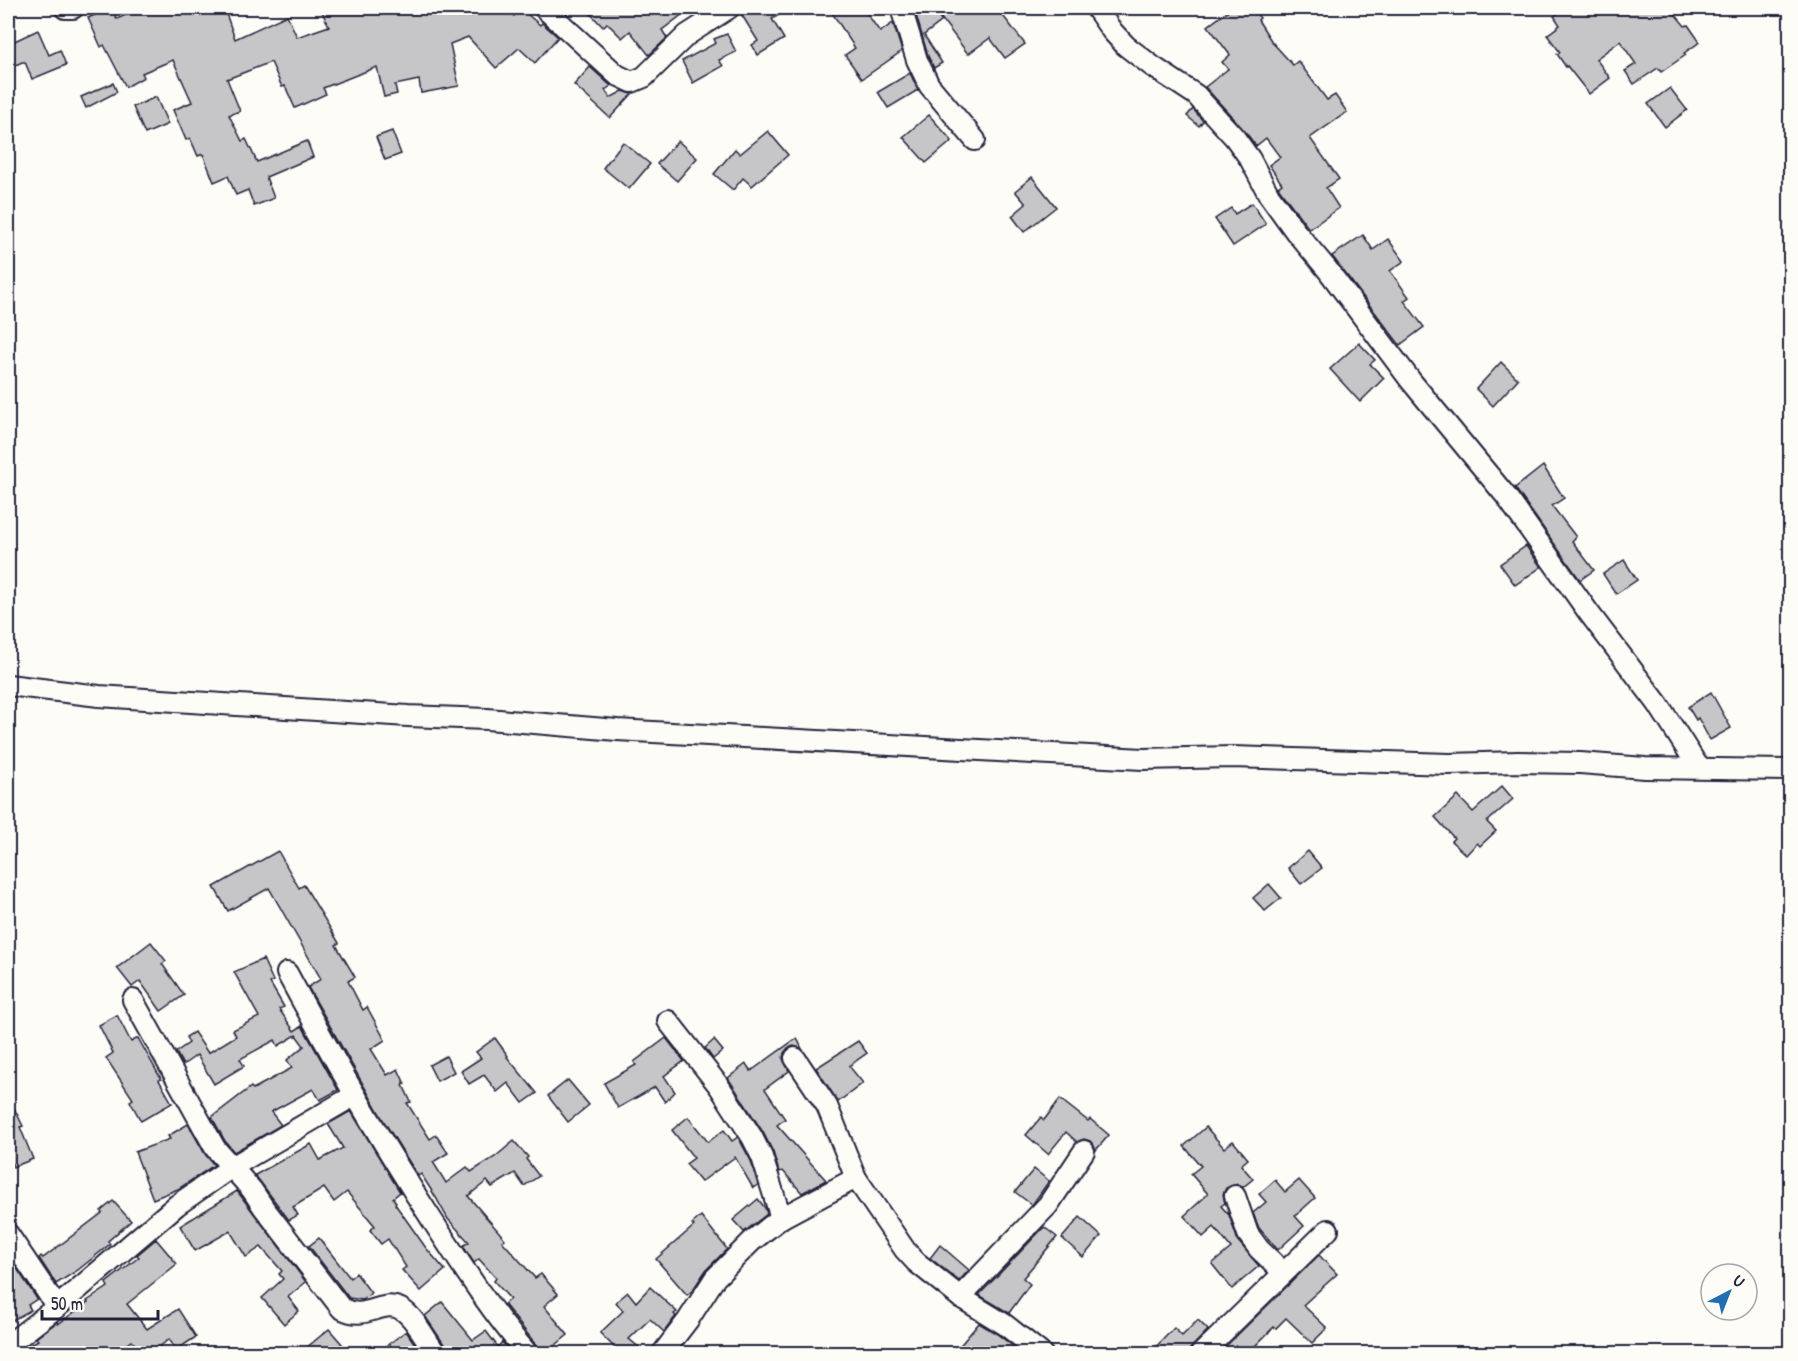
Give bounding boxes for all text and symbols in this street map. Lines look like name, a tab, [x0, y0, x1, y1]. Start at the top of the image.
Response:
north arrow	[1699, 1262, 1759, 1322]
text: U	[1728, 1270, 1750, 1292]
scale bar	[42, 1283, 158, 1321]
text: 50 m	[51, 1291, 83, 1316]

